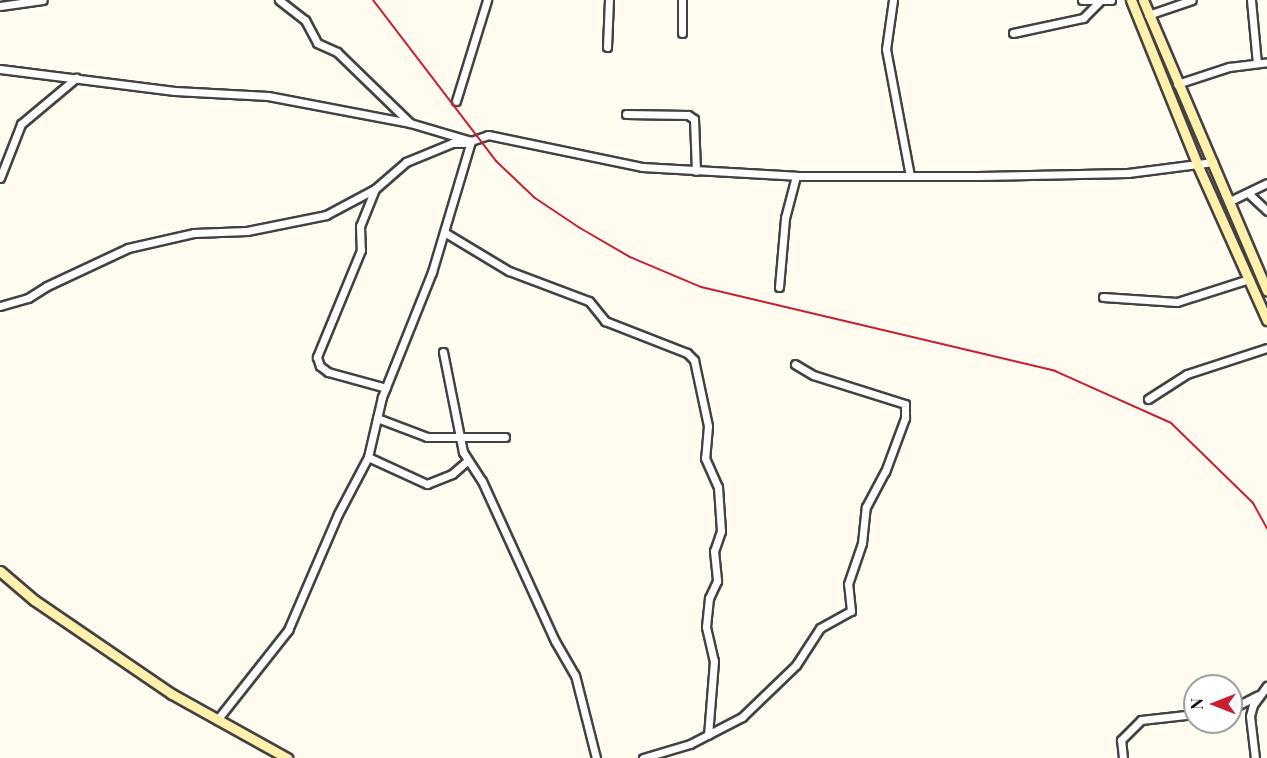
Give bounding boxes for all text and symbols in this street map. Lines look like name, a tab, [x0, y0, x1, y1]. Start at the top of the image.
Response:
north arrow	[1183, 674, 1243, 734]
text: N	[1186, 698, 1207, 710]

